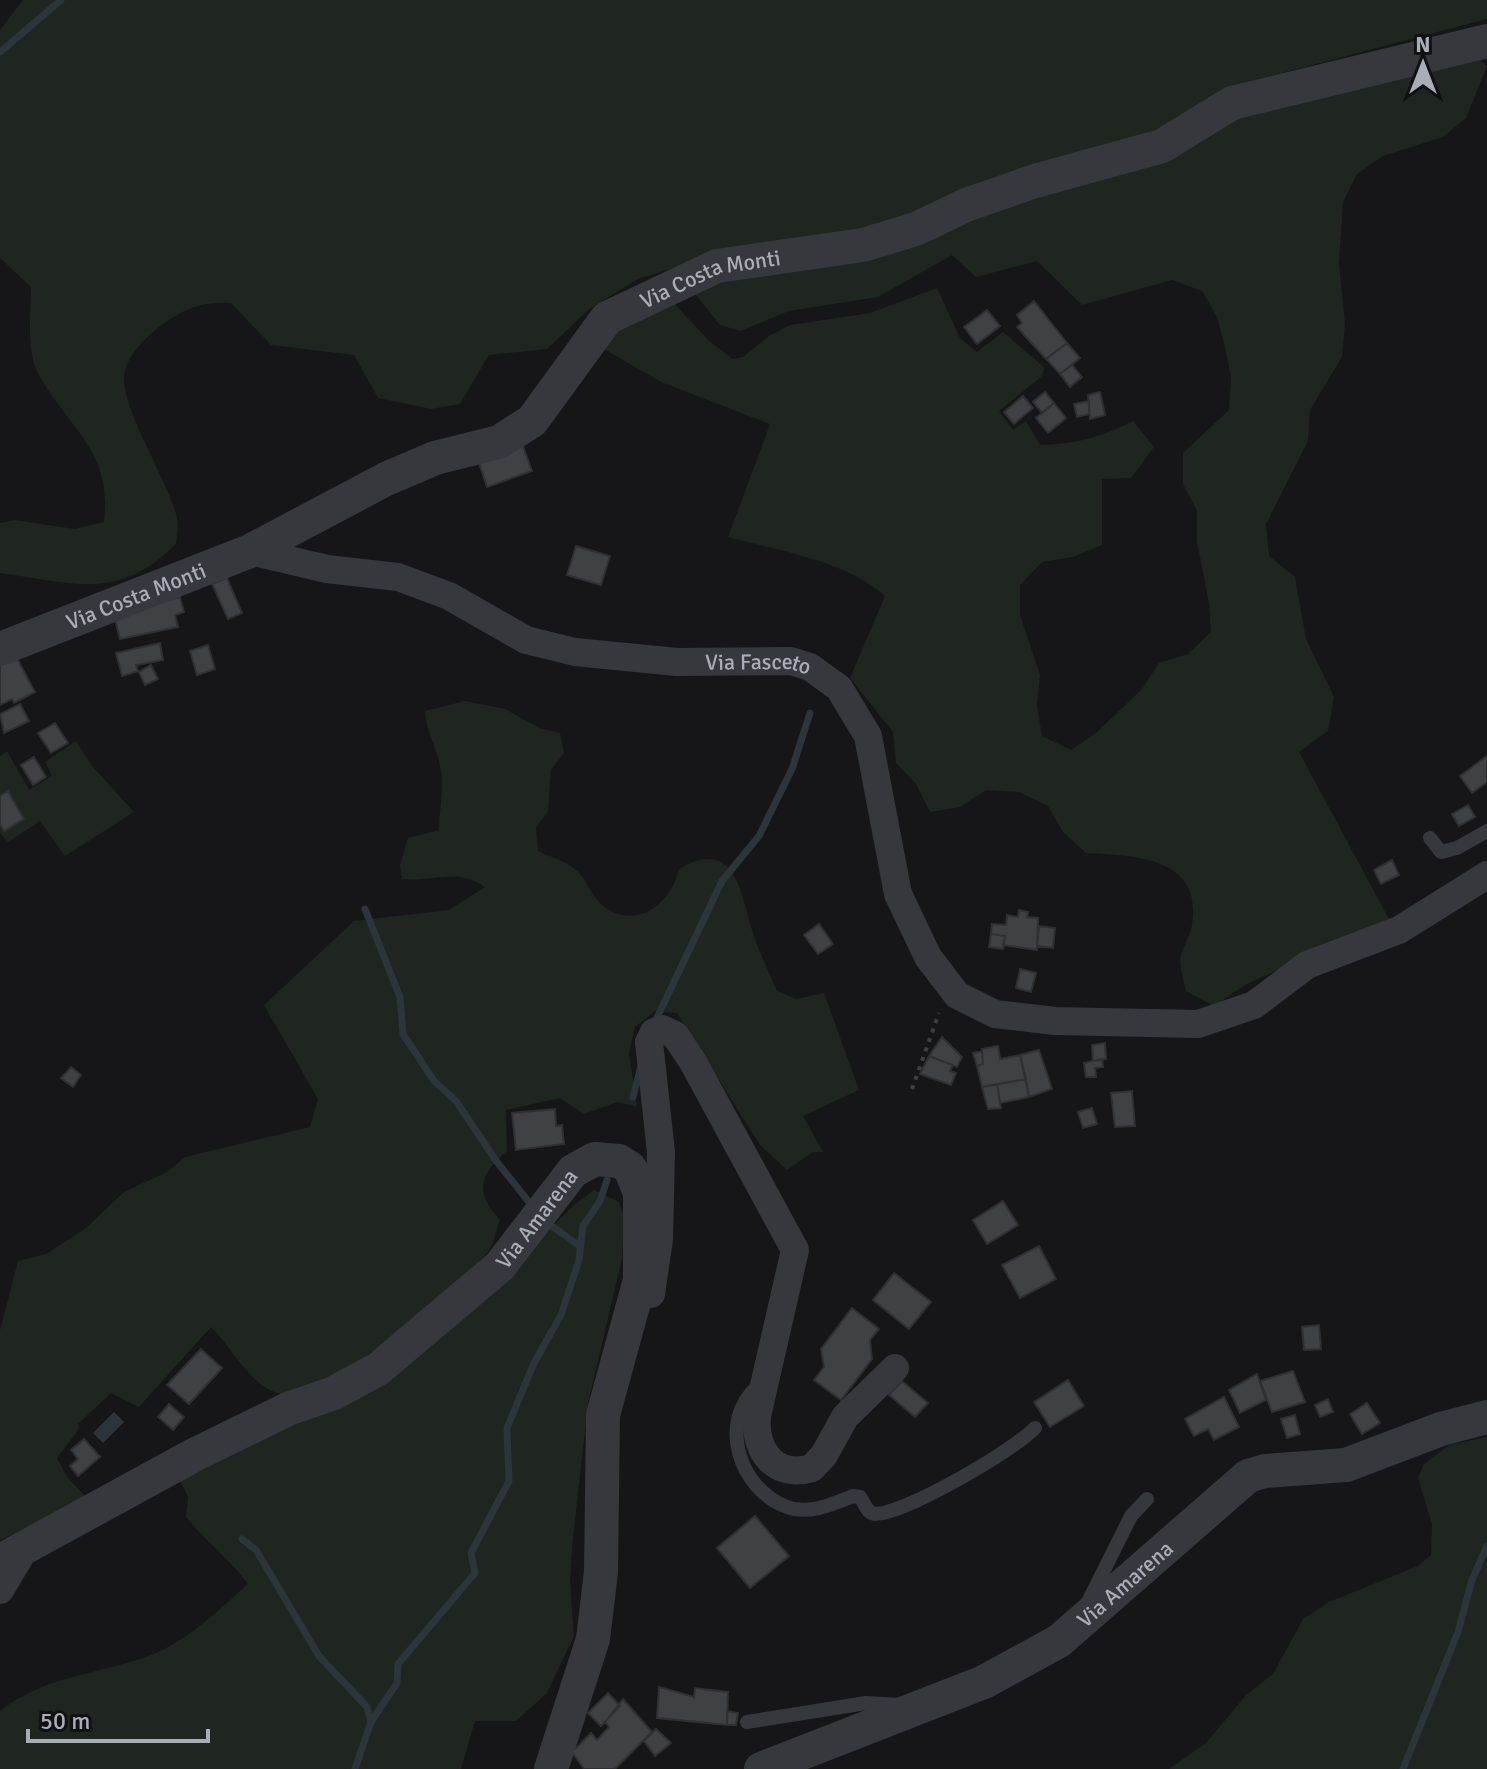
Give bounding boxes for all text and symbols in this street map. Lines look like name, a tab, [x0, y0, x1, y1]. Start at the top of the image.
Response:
north arrow	[1383, 24, 1463, 104]
text: N	[1415, 31, 1431, 58]
street label: Via Costa Monti	[636, 244, 782, 314]
street label: Via Costa Monti	[62, 556, 210, 635]
street label: Via Fasceto	[705, 647, 815, 680]
street label: Via Amarena	[490, 1163, 583, 1274]
street label: Via Amarena	[1071, 1534, 1178, 1633]
scale bar	[28, 1693, 208, 1743]
text: 50 m	[40, 1706, 90, 1736]

